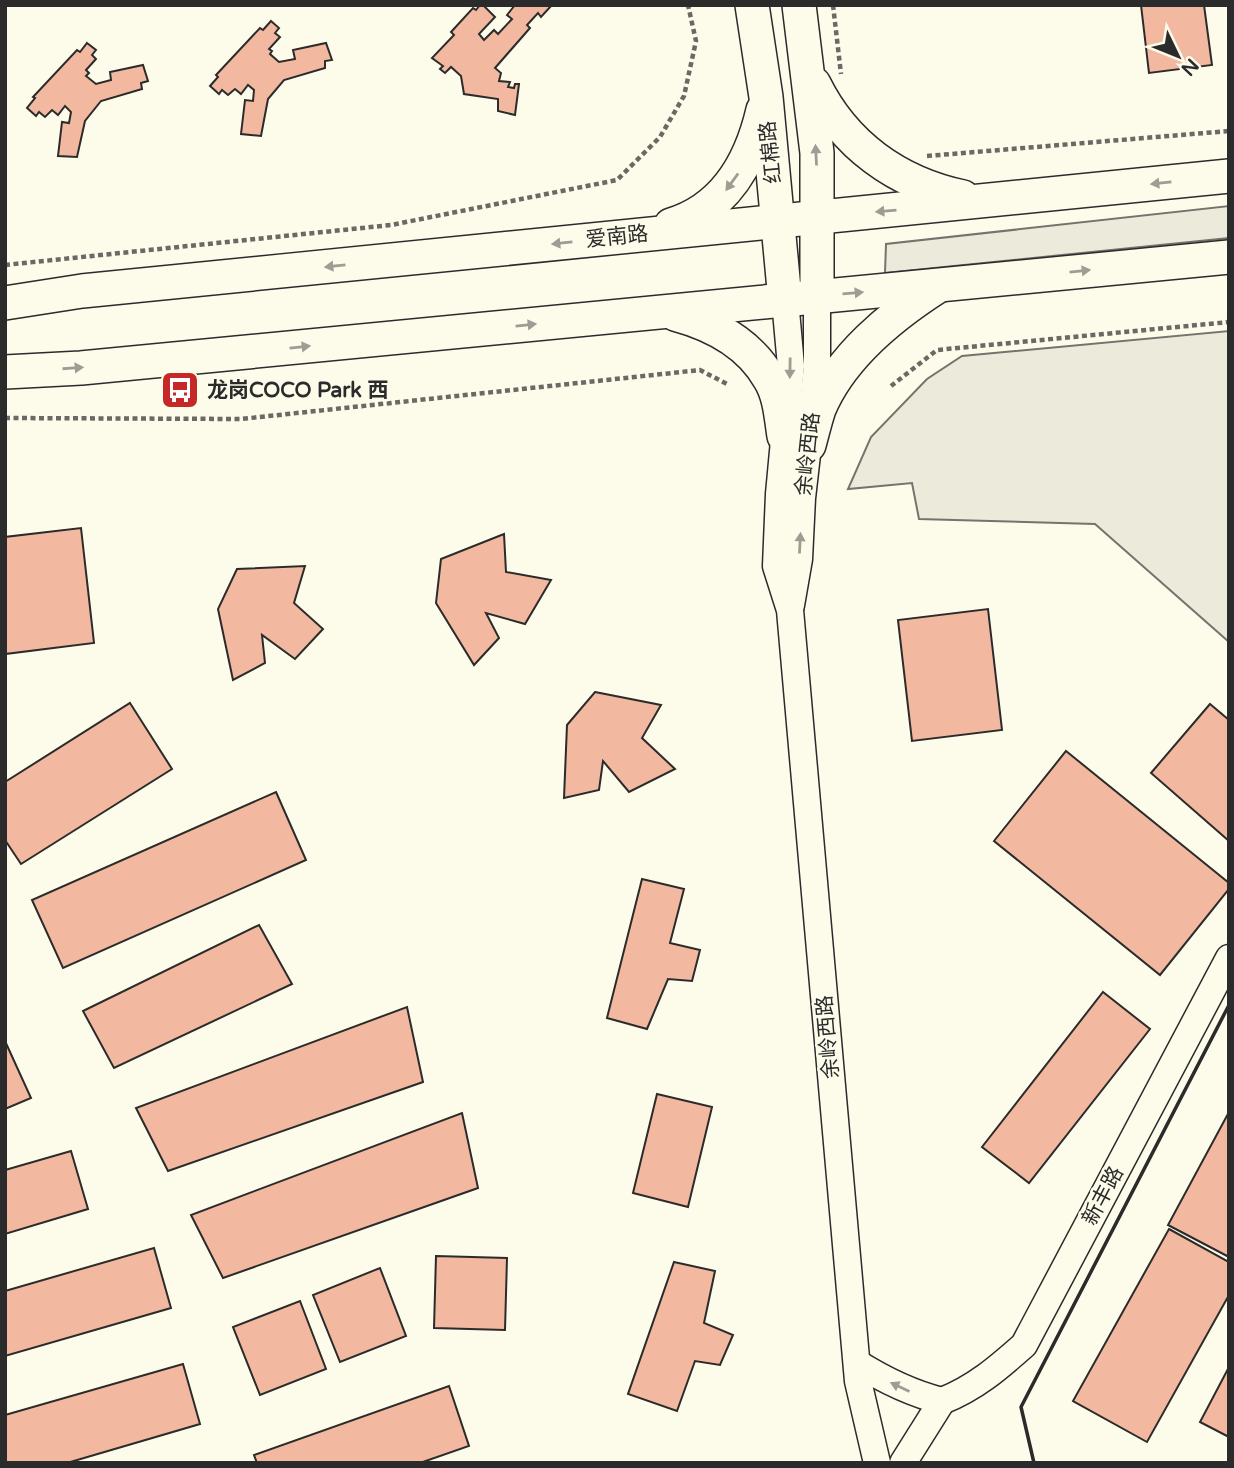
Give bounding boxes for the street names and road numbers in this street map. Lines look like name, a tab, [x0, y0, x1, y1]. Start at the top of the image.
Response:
street label: 红棉路	[755, 119, 787, 185]
street label: 爱南路	[584, 221, 650, 253]
street label: 余岭西路	[791, 411, 825, 497]
street label: 余岭西路	[812, 994, 844, 1080]
street label: 新丰路	[1077, 1162, 1129, 1230]

